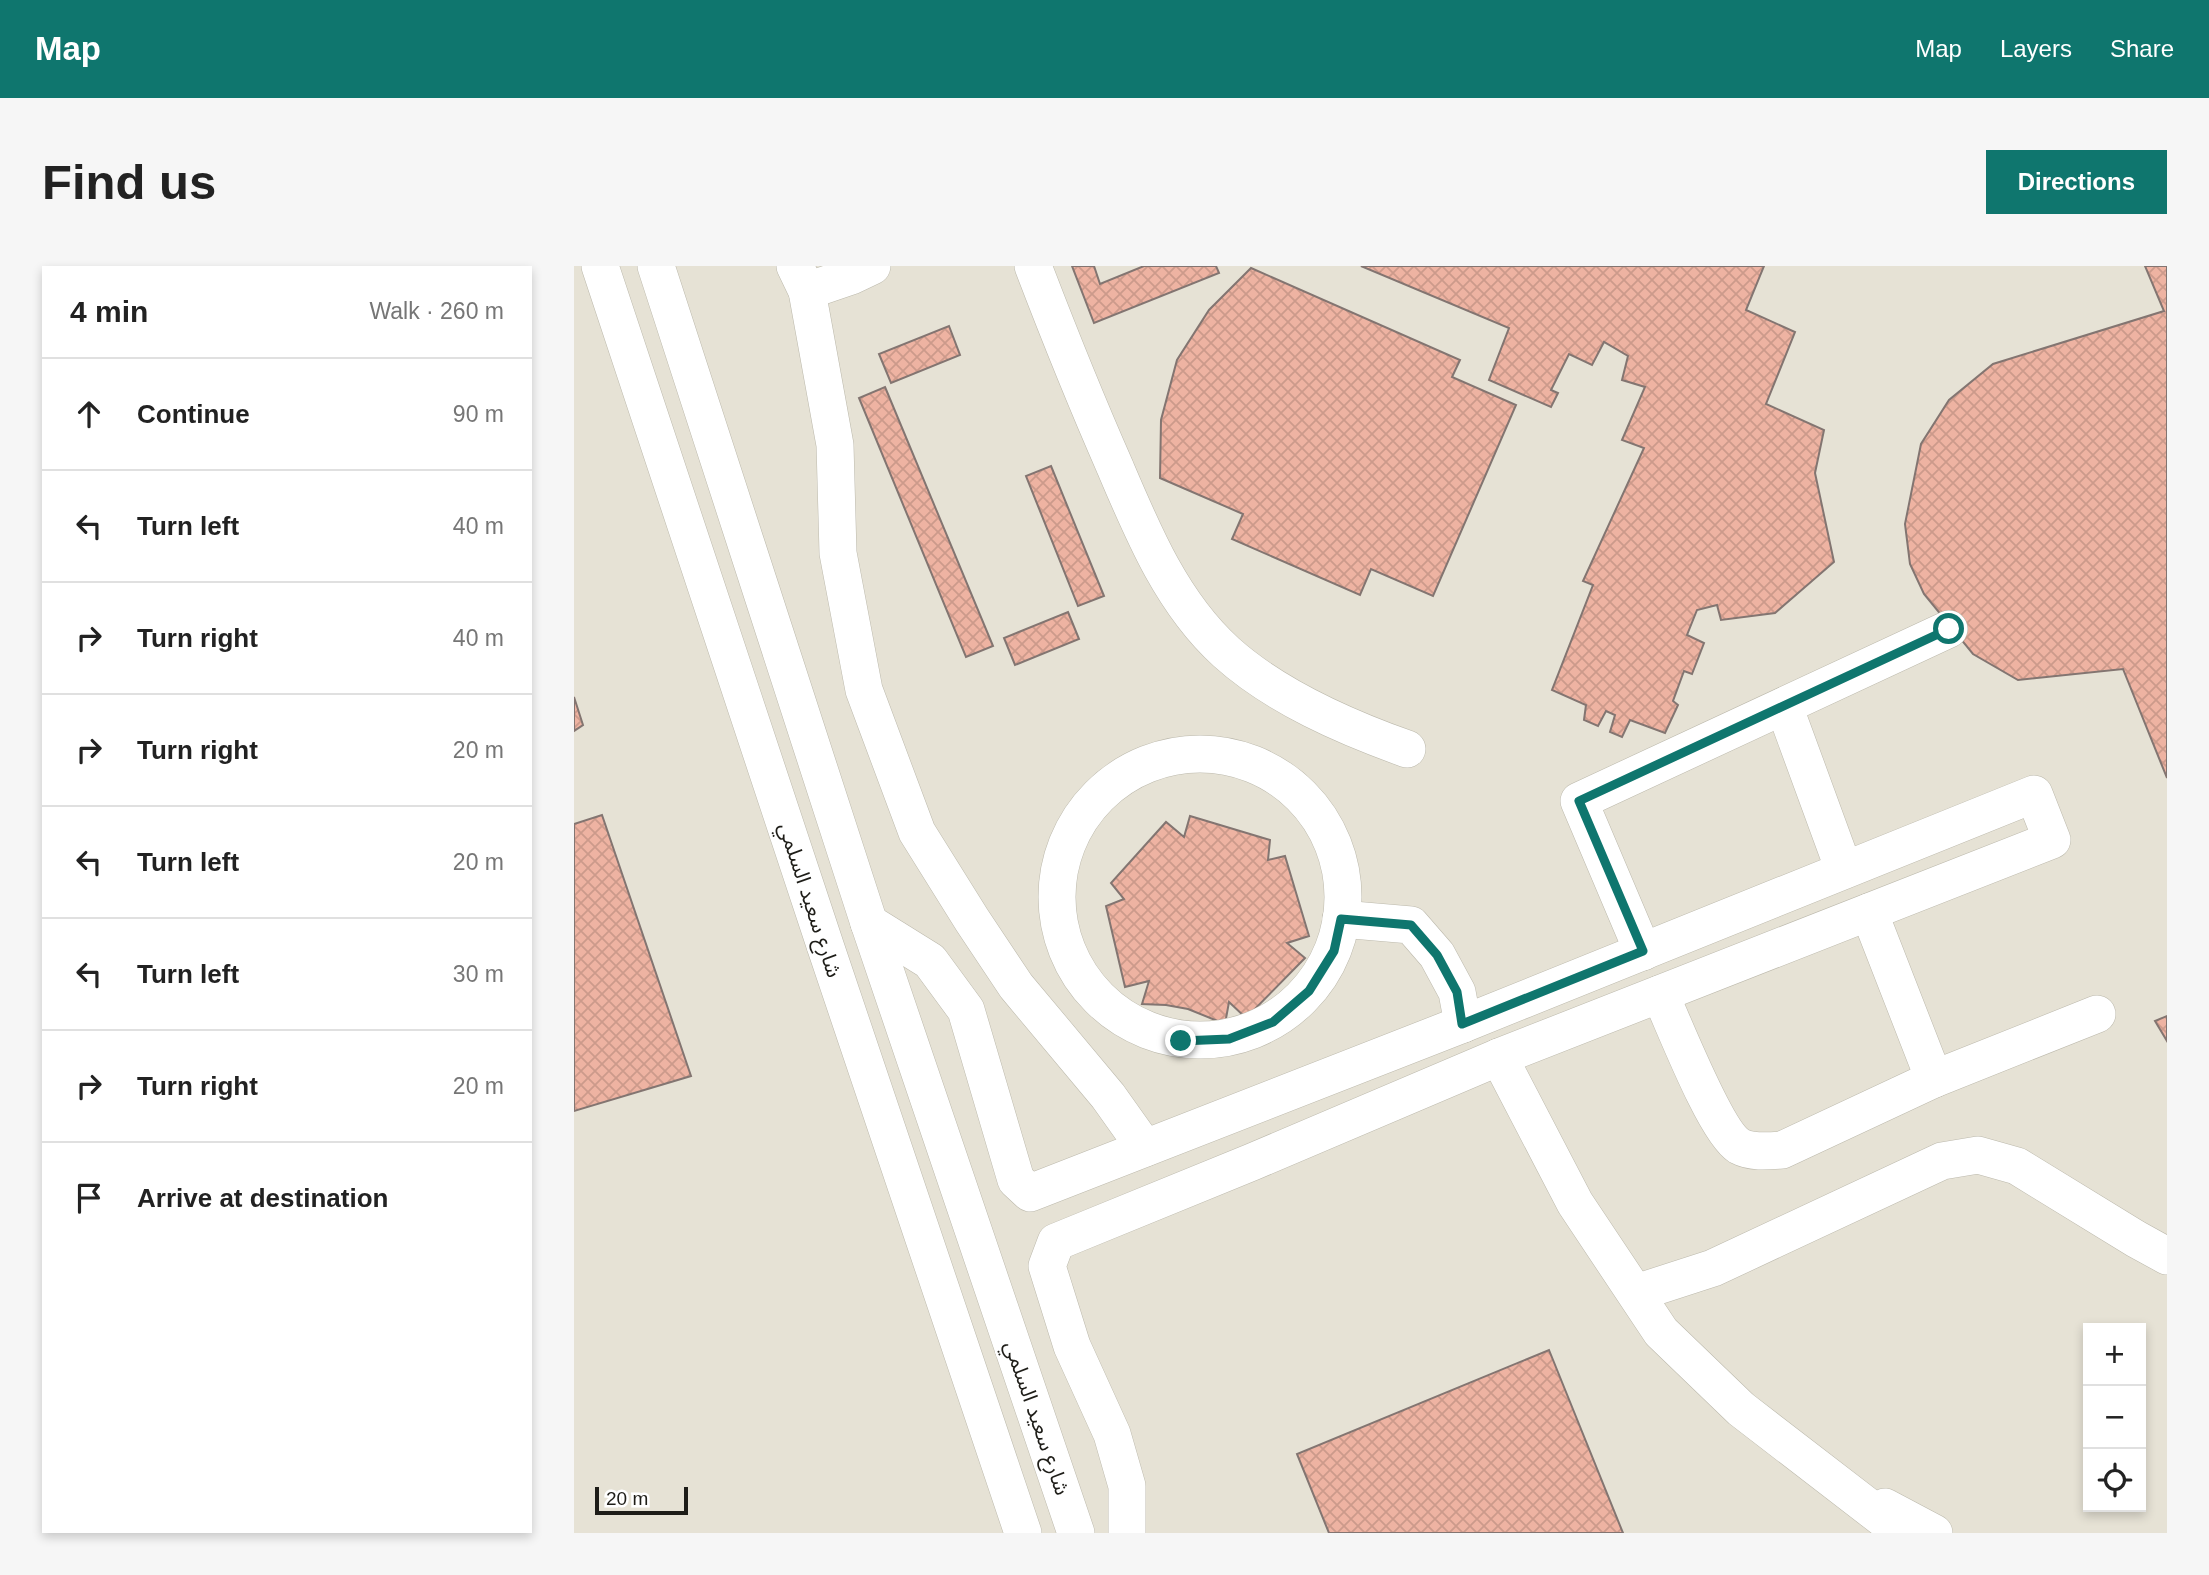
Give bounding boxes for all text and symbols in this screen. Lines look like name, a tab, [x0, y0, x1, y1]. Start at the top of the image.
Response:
text: Map	[35, 30, 101, 67]
text: Map	[1915, 35, 1962, 62]
text: Layers	[2000, 35, 2072, 62]
text: Share	[2110, 35, 2174, 62]
button: Directions	[1986, 150, 2167, 214]
text: Find us	[42, 155, 216, 209]
text: 4 min	[70, 295, 148, 328]
text: Walk · 260 m	[369, 298, 504, 324]
icon: ahead	[70, 395, 108, 433]
text: Continue	[137, 399, 250, 429]
text: 90 m	[453, 401, 504, 427]
icon: left	[70, 507, 108, 545]
text: Turn left	[137, 511, 239, 541]
text: 40 m	[453, 513, 504, 539]
route start	[1933, 613, 1964, 644]
icon: right	[70, 619, 108, 657]
text: Turn right	[137, 623, 258, 653]
text: 40 m	[453, 625, 504, 651]
icon: right	[70, 731, 108, 769]
text: Turn right	[137, 735, 258, 765]
text: 20 m	[453, 737, 504, 763]
street label: شارع سعيد السلمي	[770, 820, 846, 982]
icon: left	[70, 843, 108, 881]
text: Turn left	[137, 847, 239, 877]
text: 20 m	[453, 849, 504, 875]
icon: left	[70, 955, 108, 993]
text: Turn left	[137, 959, 239, 989]
text: 30 m	[453, 961, 504, 987]
route end	[1165, 1025, 1196, 1056]
icon: right	[70, 1067, 108, 1105]
text: Turn right	[137, 1071, 258, 1101]
text: 20 m	[453, 1073, 504, 1099]
icon: arrive	[70, 1179, 108, 1217]
text: Arrive at destination	[137, 1183, 388, 1213]
map controls	[2083, 1323, 2146, 1512]
button: +	[2083, 1323, 2146, 1386]
street label: شارع سعيد السلمي	[996, 1338, 1075, 1499]
button: −	[2083, 1386, 2146, 1449]
button: locate	[2083, 1449, 2146, 1512]
scale bar	[595, 1484, 688, 1516]
text: 20 m	[606, 1488, 648, 1509]

